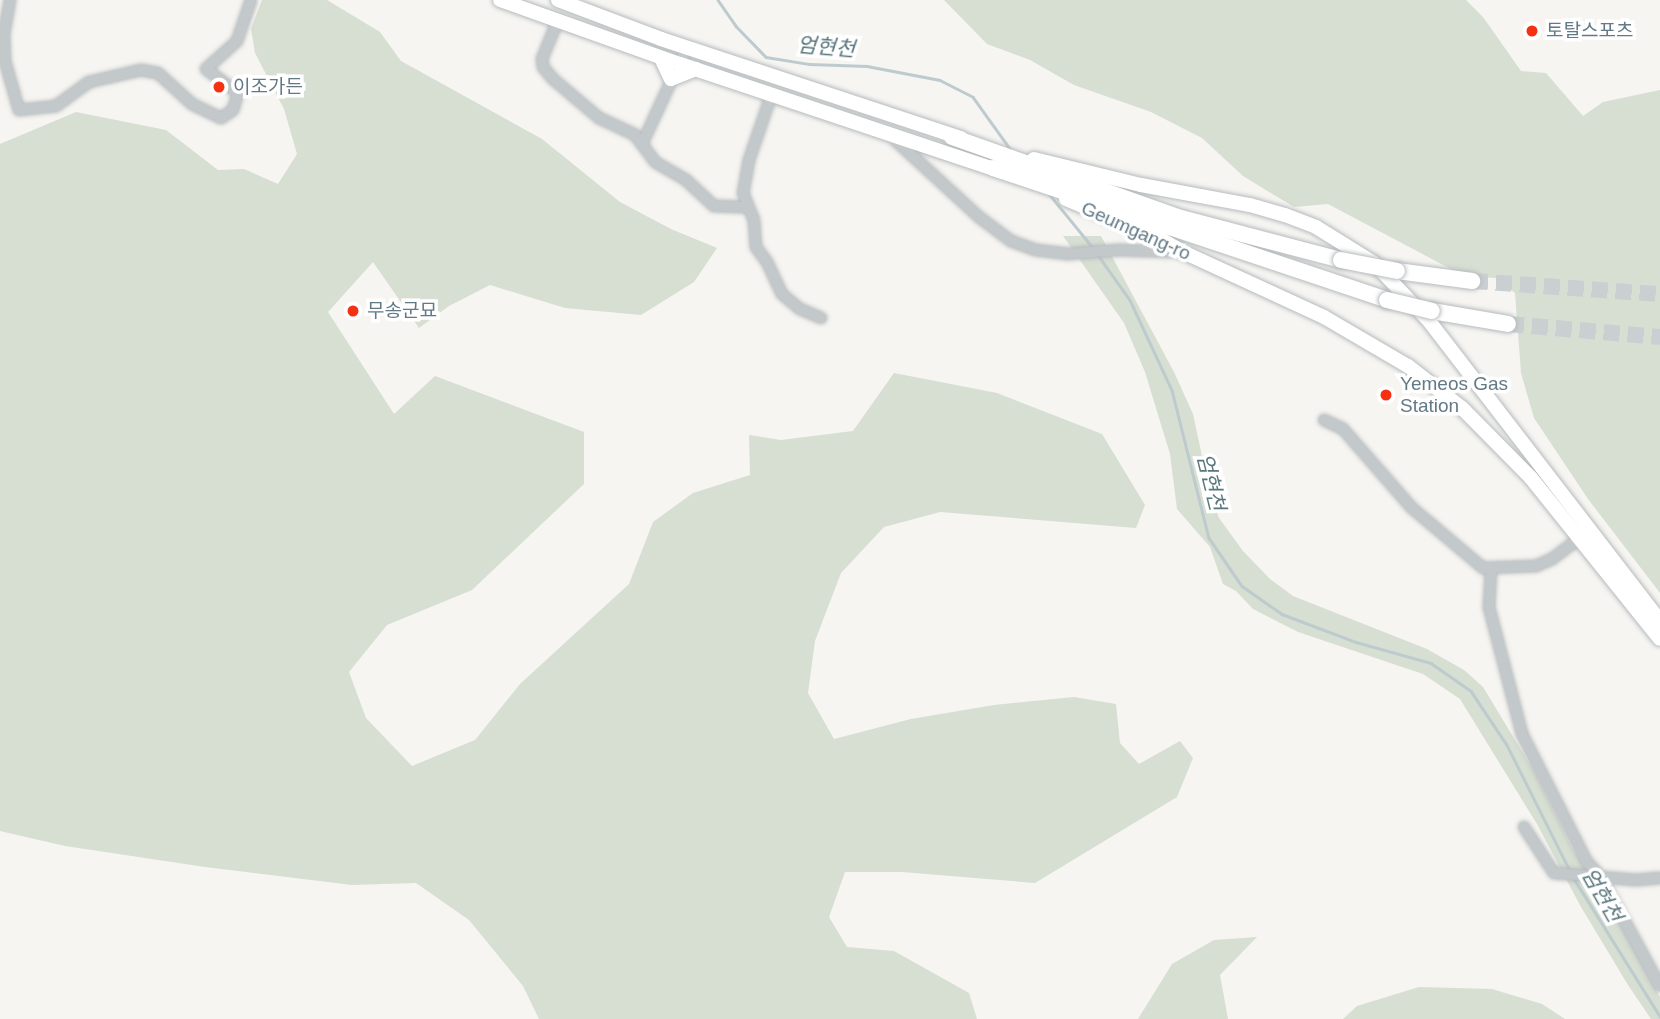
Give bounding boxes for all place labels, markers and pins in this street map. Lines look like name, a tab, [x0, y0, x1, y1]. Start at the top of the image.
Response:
place label: 토탈스포츠	[1546, 20, 1633, 42]
marker: 토탈스포츠	[1524, 23, 1540, 39]
place label: 이조가든	[233, 76, 303, 98]
marker: 이조가든	[211, 79, 227, 95]
place label: 무송군묘	[367, 300, 437, 322]
marker: 무송군묘	[345, 303, 361, 319]
place label: Yemeos Gas Station	[1400, 373, 1508, 417]
marker: Yemeos Gas Station	[1378, 387, 1394, 403]

